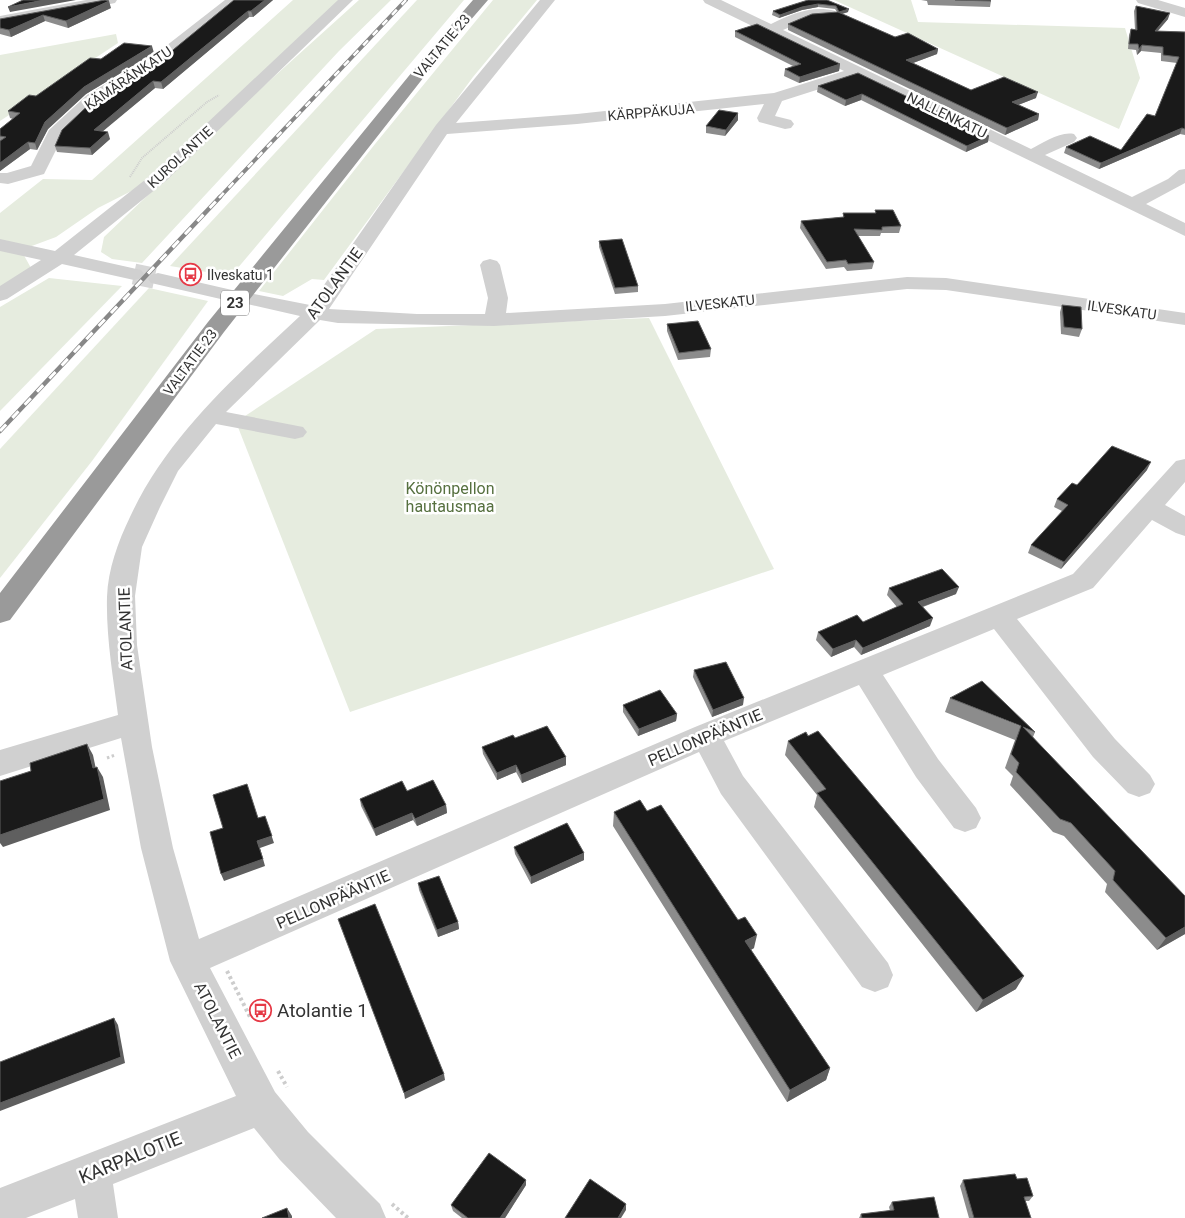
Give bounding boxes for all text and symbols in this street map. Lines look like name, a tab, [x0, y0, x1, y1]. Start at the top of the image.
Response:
street label: VALTATIE 23	[411, 11, 473, 81]
street label: KÄMÄRÄNKATU	[81, 43, 175, 113]
street label: NALLENKATU	[905, 89, 989, 141]
street label: KÄRPPÄKUJA	[607, 100, 695, 124]
street label: KUROLANTIE	[144, 123, 216, 191]
street label: ATOLANTIE	[302, 244, 367, 323]
bus stop icon: Ilveskatu 1	[179, 263, 203, 287]
place label: Ilveskatu 1	[207, 267, 274, 283]
road number: 23	[221, 290, 249, 316]
street label: ILVESKATU	[684, 291, 756, 315]
street label: ILVESKATU	[1086, 297, 1158, 323]
street label: VALTATIE 23	[160, 326, 220, 398]
park label: Könönpellon hautausmaa	[406, 479, 494, 516]
street label: ATOLANTIE	[115, 587, 136, 671]
street label: PELLONPÄÄNTIE	[645, 705, 765, 770]
street label: PELLONPÄÄNTIE	[273, 866, 393, 933]
street label: ATOLANTIE	[190, 979, 245, 1062]
bus stop icon: Atolantie 1	[249, 998, 273, 1022]
place label: Atolantie 1	[277, 999, 368, 1022]
street label: KARPALOTIE	[75, 1126, 185, 1189]

